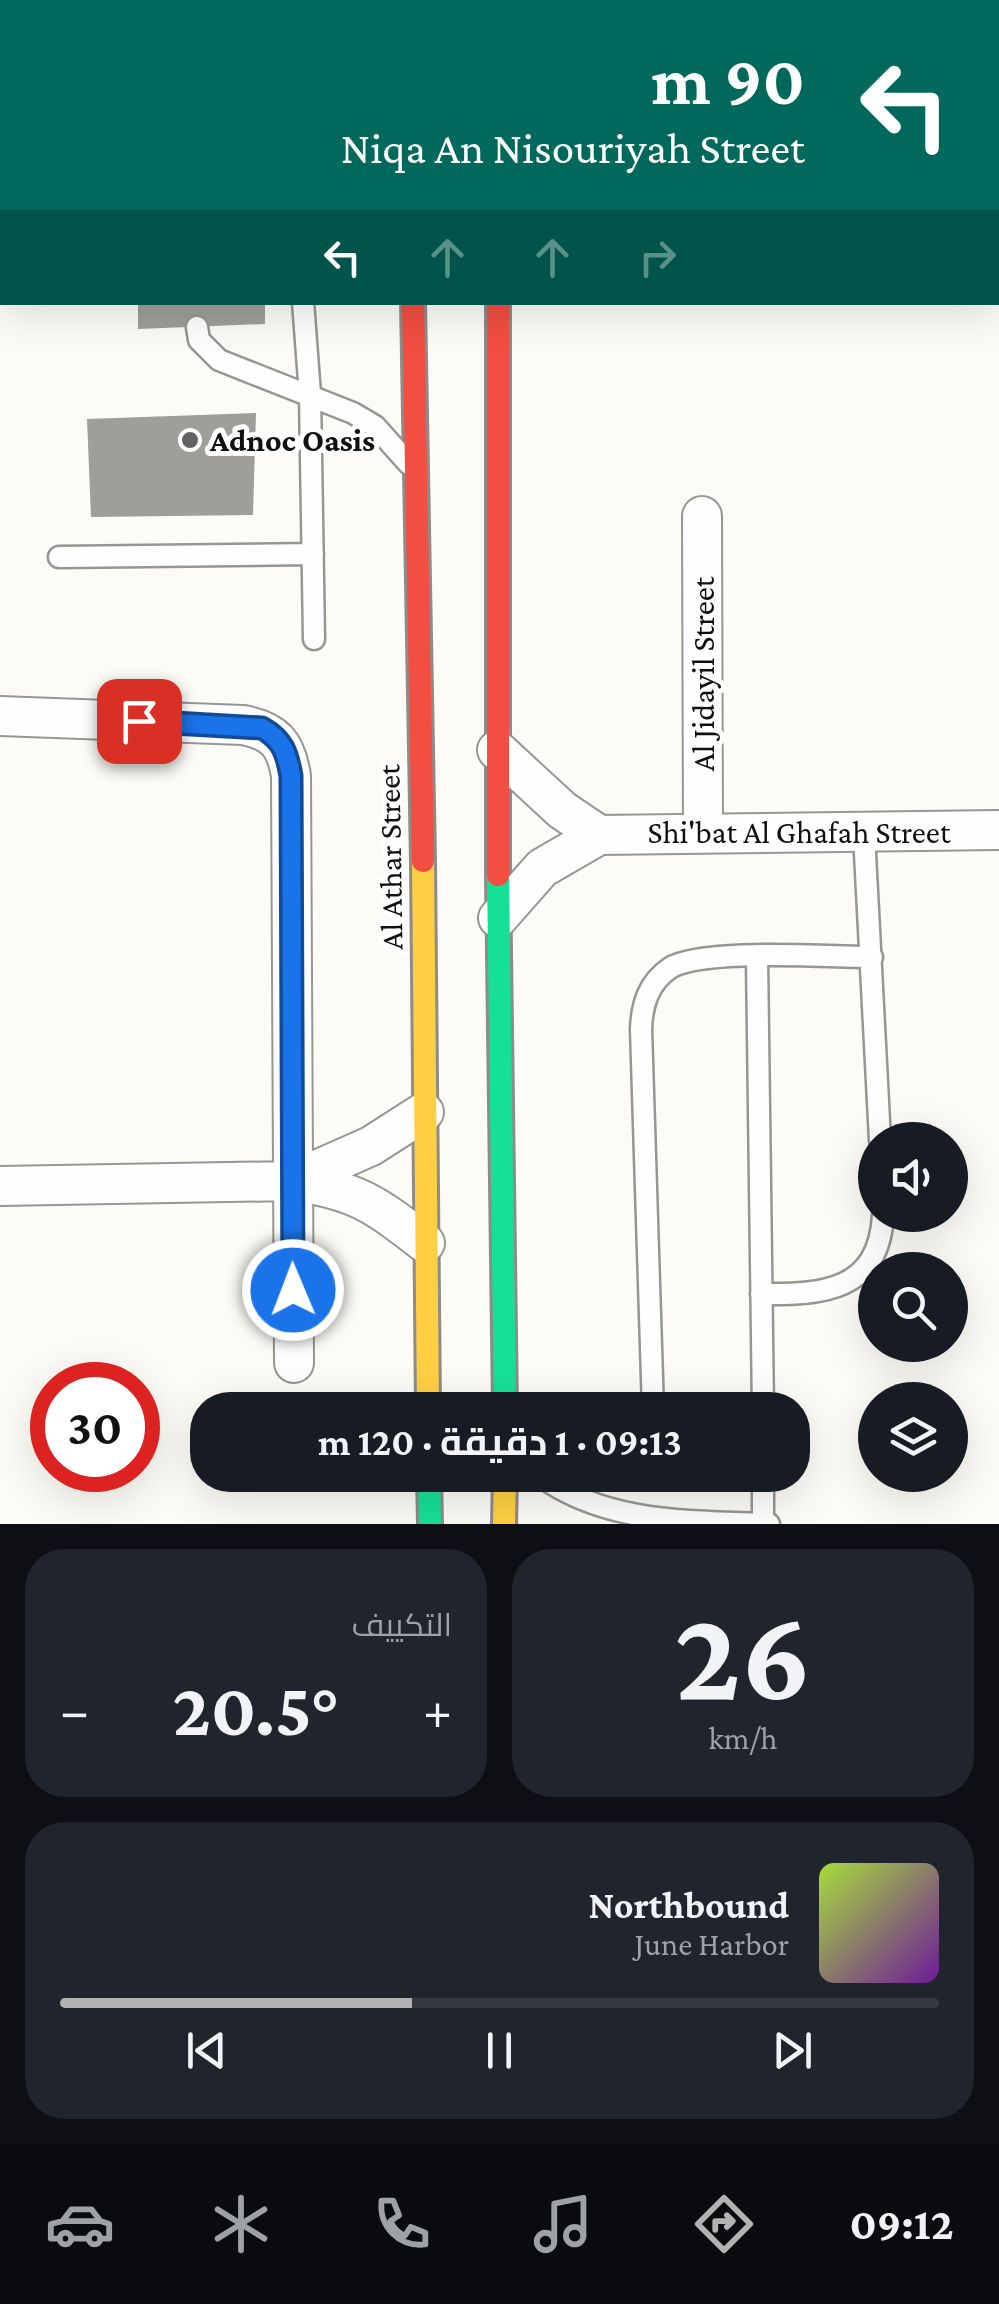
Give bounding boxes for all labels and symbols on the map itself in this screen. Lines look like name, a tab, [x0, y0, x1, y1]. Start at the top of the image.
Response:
place label: Adnoc Oasis	[209, 422, 375, 458]
marker: Adnoc Oasis	[179, 429, 201, 451]
street label: Al Jidayil Street	[685, 576, 721, 771]
pin	[97, 679, 182, 764]
street label: Al Athar Street	[370, 764, 410, 950]
street label: Shi'bat Al Ghafah Street	[648, 814, 951, 850]
position arrow	[241, 1238, 345, 1342]
speed limit sign: 30	[30, 1362, 160, 1492]

